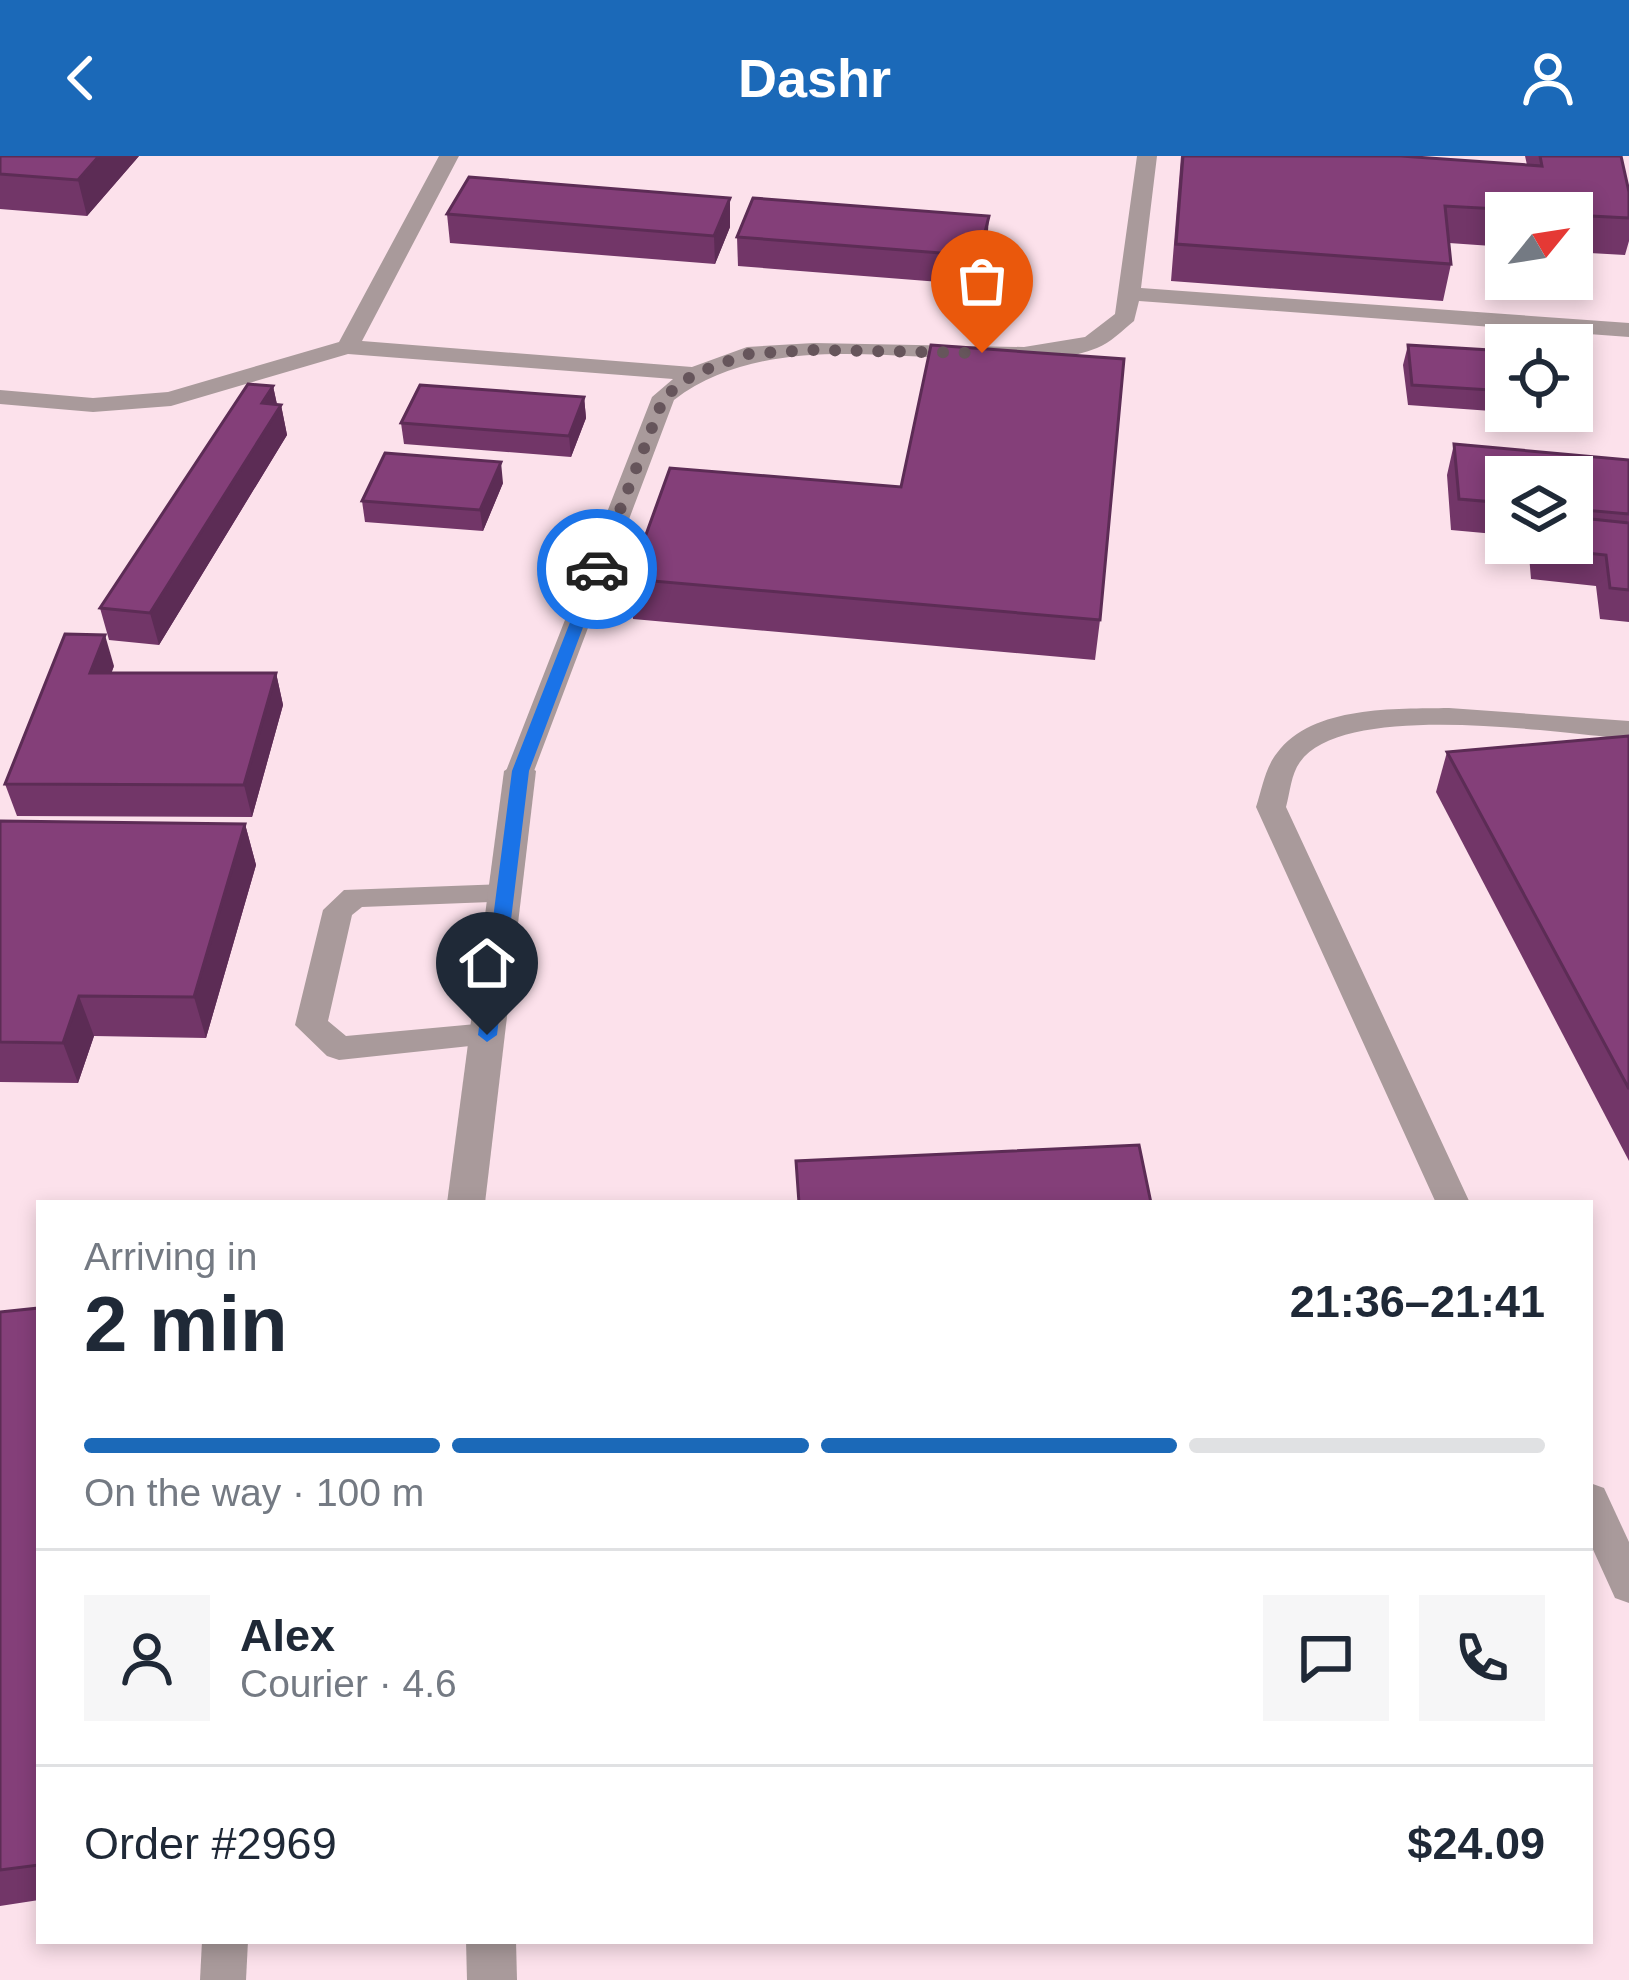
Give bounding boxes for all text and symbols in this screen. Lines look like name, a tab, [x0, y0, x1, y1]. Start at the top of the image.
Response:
icon: back	[48, 45, 114, 111]
icon: person	[1515, 45, 1581, 111]
text: Dashr	[738, 48, 891, 108]
north arrow	[1485, 192, 1593, 300]
map controls	[1485, 192, 1593, 564]
pin	[931, 230, 1033, 353]
icon: bag	[949, 248, 1015, 314]
button: locate	[1485, 324, 1593, 432]
button: layers	[1485, 456, 1593, 564]
courier	[537, 509, 657, 629]
icon: car	[564, 536, 630, 602]
pin	[436, 912, 538, 1035]
icon: home	[454, 930, 520, 996]
text: Arriving in	[84, 1235, 257, 1278]
text: 21:36–21:41	[1290, 1276, 1545, 1327]
text: 2 min	[84, 1280, 288, 1368]
text: On the way · 100 m	[84, 1471, 424, 1514]
button: person	[84, 1595, 210, 1721]
button: chat	[1263, 1595, 1389, 1721]
button: phone	[1419, 1595, 1545, 1721]
text: Alex	[240, 1610, 335, 1661]
text: Courier · 4.6	[240, 1662, 457, 1705]
text: Order #2969	[84, 1818, 337, 1869]
text: $24.09	[1407, 1818, 1545, 1869]

